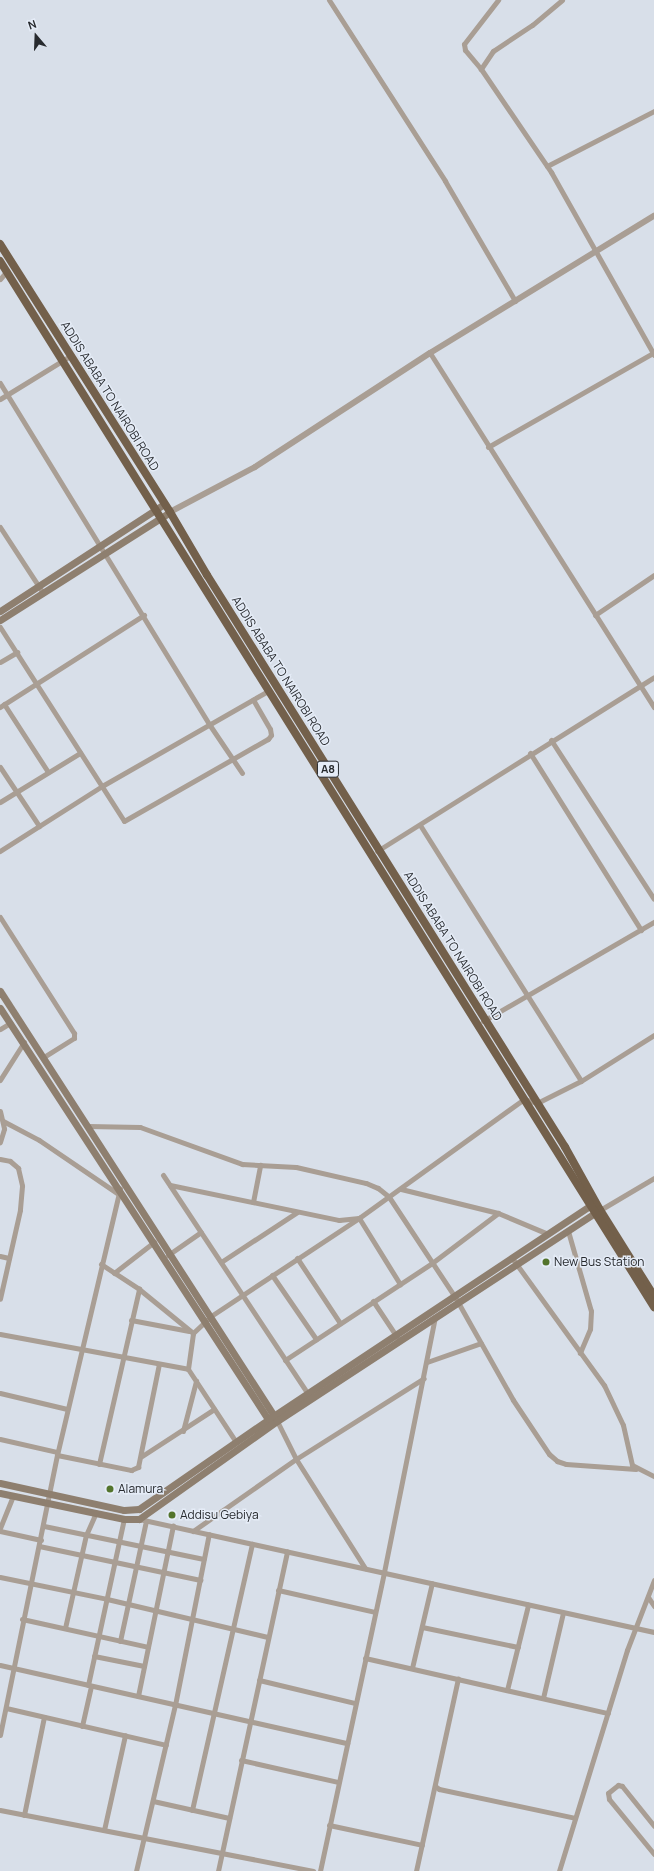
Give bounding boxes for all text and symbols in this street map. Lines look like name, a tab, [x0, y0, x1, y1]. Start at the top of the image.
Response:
north arrow	[16, 16, 56, 56]
text: N	[26, 16, 38, 33]
street label: ADDIS ABABA TO NAIROBI ROAD	[58, 319, 162, 473]
street label: ADDIS ABABA TO NAIROBI ROAD	[229, 594, 333, 748]
road number: A8	[316, 760, 340, 778]
street label: ADDIS ABABA TO NAIROBI ROAD	[401, 869, 505, 1023]
place label: New Bus Station	[554, 1255, 644, 1269]
marker: New Bus Station	[541, 1257, 551, 1267]
place label: Alamura	[118, 1482, 163, 1496]
marker: Alamura	[105, 1484, 115, 1494]
place label: Addisu Gebiya	[180, 1508, 259, 1522]
marker: Addisu Gebiya	[167, 1510, 177, 1520]

